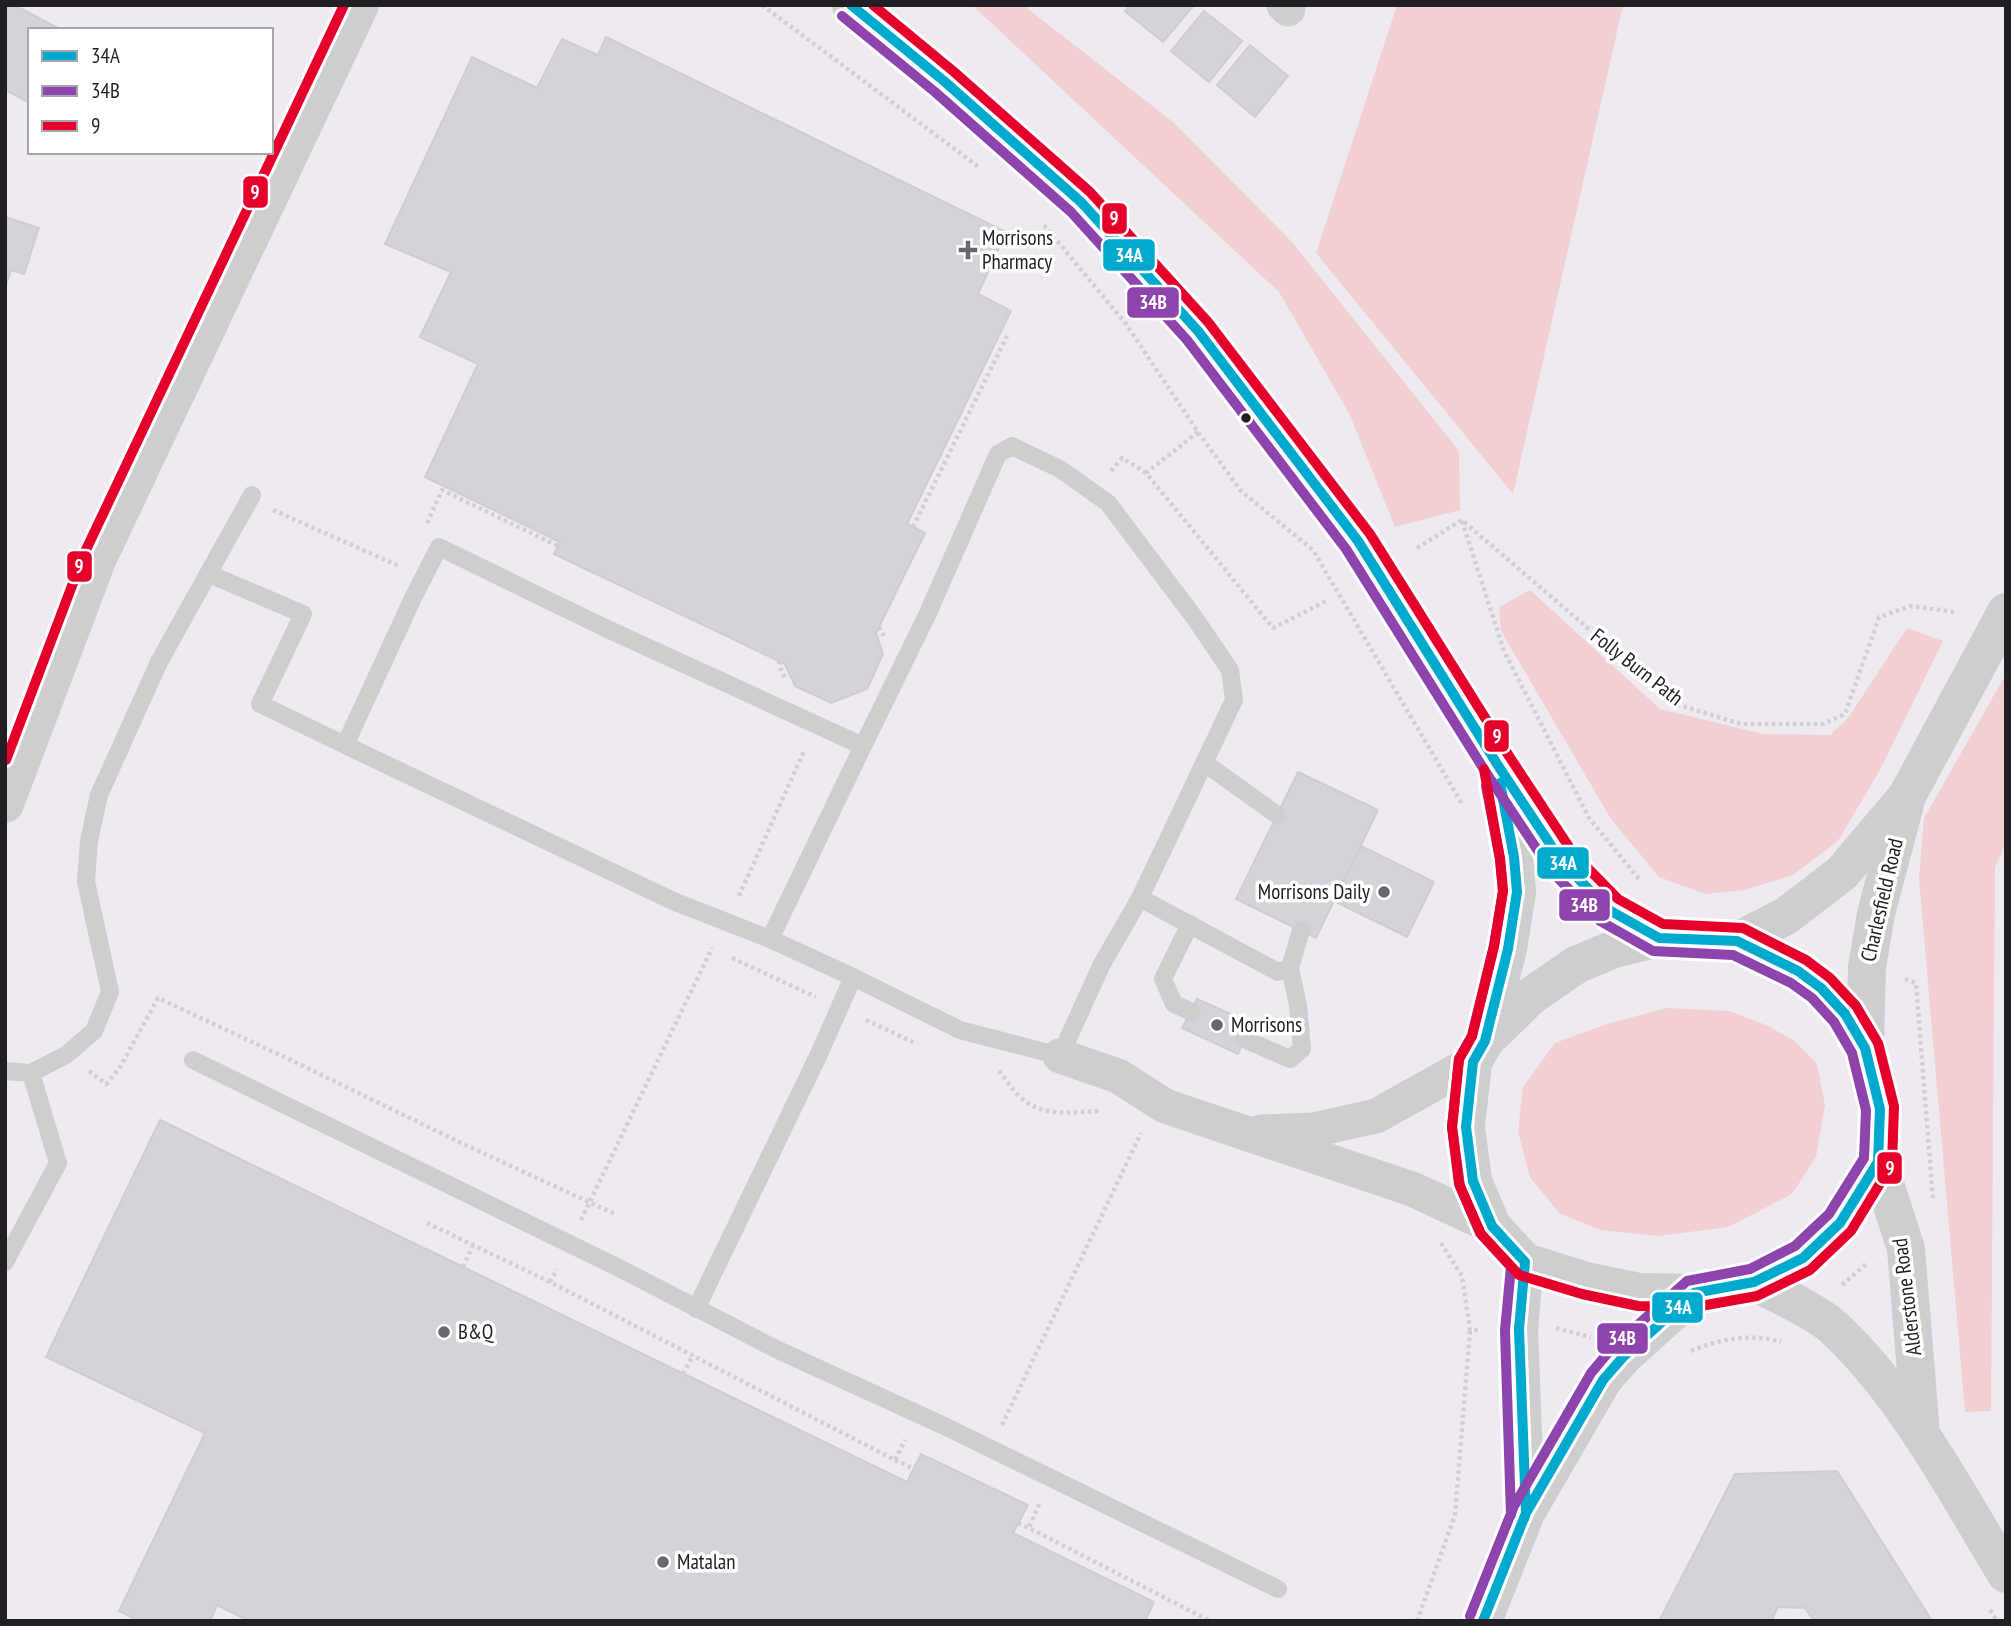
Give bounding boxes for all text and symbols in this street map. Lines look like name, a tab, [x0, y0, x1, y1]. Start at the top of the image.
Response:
legend	[28, 28, 273, 154]
text: 34A	[91, 42, 120, 69]
text: 34B	[91, 77, 120, 104]
text: 9	[91, 112, 100, 139]
line badge: 9	[242, 175, 269, 209]
text: 9	[250, 180, 260, 204]
line badge: 9	[1101, 202, 1128, 235]
text: 9	[1109, 206, 1119, 230]
place label: Morrisons Pharmacy	[982, 224, 1053, 275]
line badge: 34A	[1102, 238, 1156, 272]
marker: Morrisons Pharmacy	[960, 242, 976, 258]
text: 34A	[1115, 243, 1143, 267]
line badge: 34B	[1126, 286, 1180, 319]
text: 34B	[1139, 290, 1167, 314]
unlabelled marker	[1239, 411, 1253, 425]
line badge: 9	[66, 550, 93, 583]
text: 9	[74, 554, 84, 578]
street label: Folly Burn Path	[1586, 622, 1689, 711]
line badge: 9	[1483, 719, 1510, 753]
text: 9	[1492, 724, 1502, 748]
street label: Charlesfield Road	[1854, 836, 1909, 964]
line badge: 34A	[1536, 846, 1590, 880]
text: 34A	[1549, 851, 1577, 875]
place label: Morrisons Daily	[1258, 878, 1370, 905]
marker: Morrisons Daily	[1376, 884, 1392, 900]
line badge: 34B	[1558, 888, 1611, 922]
text: 34B	[1570, 893, 1598, 917]
place label: Morrisons	[1231, 1011, 1302, 1038]
marker: Morrisons	[1209, 1017, 1225, 1033]
line badge: 9	[1876, 1151, 1903, 1185]
text: 9	[1885, 1156, 1895, 1180]
street label: Alderstone Road	[1886, 1237, 1927, 1357]
line badge: 34A	[1651, 1291, 1704, 1324]
text: 34A	[1664, 1295, 1692, 1319]
place label: B&Q	[458, 1318, 494, 1345]
line badge: 34B	[1596, 1322, 1649, 1355]
marker: B&Q	[436, 1324, 452, 1340]
text: 34B	[1608, 1326, 1636, 1350]
place label: Matalan	[677, 1548, 735, 1575]
marker: Matalan	[655, 1554, 671, 1570]

